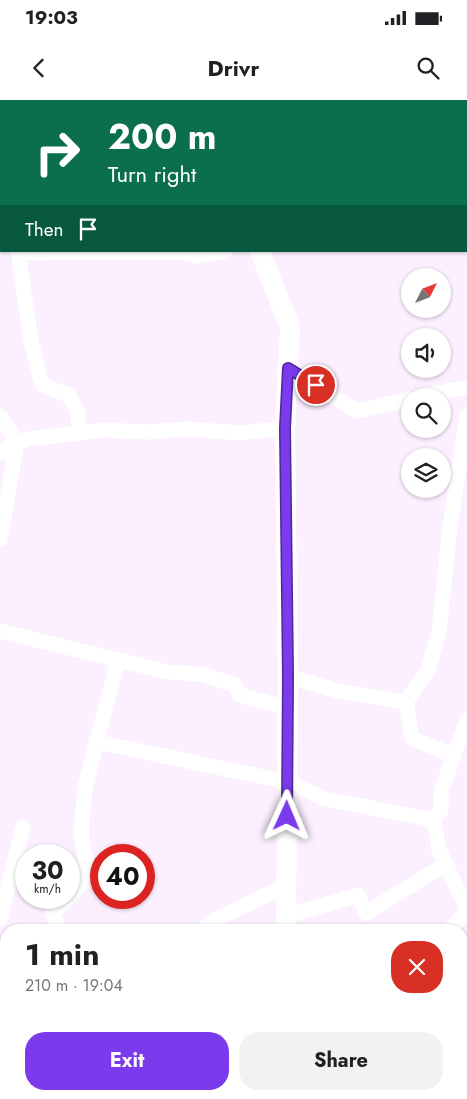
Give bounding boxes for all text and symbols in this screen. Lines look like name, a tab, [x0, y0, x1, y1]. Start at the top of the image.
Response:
text: 19:03	[25, 4, 78, 31]
text: Drivr	[208, 52, 259, 84]
icon: back	[25, 54, 53, 82]
icon: search	[414, 54, 442, 82]
text: 200 m	[108, 112, 217, 162]
icon: right	[25, 120, 90, 185]
text: Turn right	[108, 158, 196, 190]
icon: arrive	[74, 215, 102, 243]
text: Then	[25, 216, 64, 243]
north arrow	[401, 268, 451, 318]
map controls	[401, 268, 451, 498]
button: sound	[401, 328, 451, 378]
pin	[295, 364, 337, 406]
icon: arrive	[302, 371, 330, 399]
button: search	[401, 388, 451, 438]
button: layers	[401, 448, 451, 498]
position arrow	[260, 789, 312, 841]
speed limit sign: 40	[90, 844, 155, 909]
text: 30	[31, 852, 64, 888]
text: km/h	[34, 880, 61, 898]
text: 1 min	[25, 933, 99, 976]
button: close	[391, 941, 443, 993]
text: 210 m · 19:04	[25, 974, 123, 997]
button: Exit	[25, 1032, 229, 1090]
button: Share	[239, 1032, 443, 1090]

